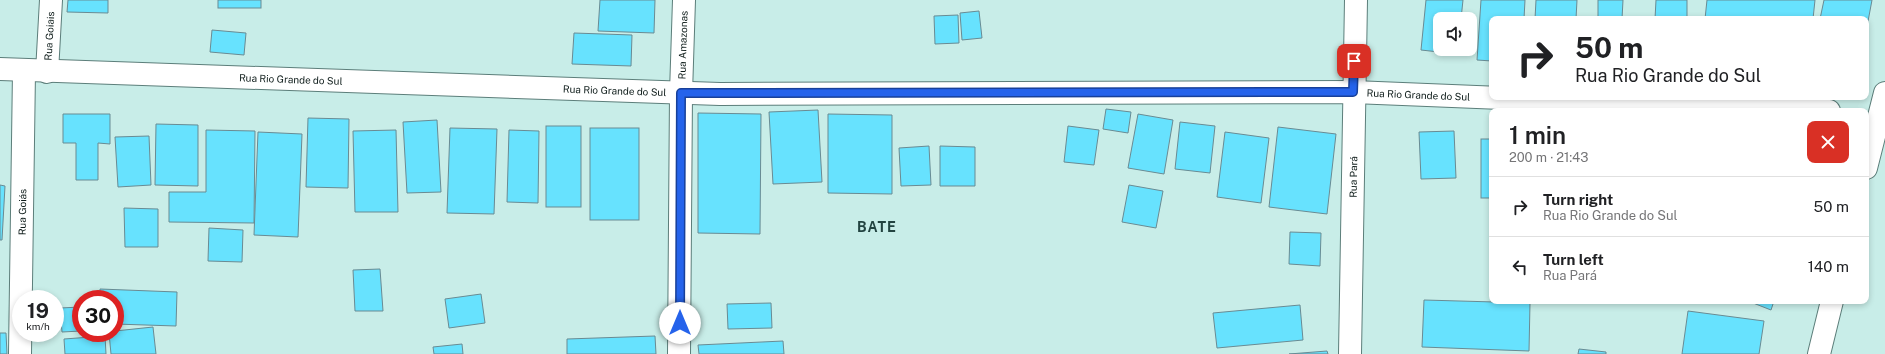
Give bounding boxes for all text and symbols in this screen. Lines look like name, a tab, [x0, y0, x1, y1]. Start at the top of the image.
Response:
street label: Rua Goiais	[42, 11, 56, 61]
street label: Rua Amazonas	[675, 11, 690, 79]
map controls	[1433, 12, 1477, 56]
button: sound	[1433, 12, 1477, 56]
text: 50 m	[1575, 31, 1643, 64]
icon: right	[1509, 32, 1561, 84]
pin	[1337, 44, 1371, 78]
icon: arrive	[1343, 50, 1365, 72]
text: Rua Rio Grande do Sul	[1575, 65, 1761, 86]
street label: Rua Rio Grande do Sul	[239, 71, 343, 87]
street label: Rua Rio Grande do Sul	[563, 83, 667, 98]
street label: Rua Rio Grande do Sul	[1367, 87, 1470, 103]
text: 1 min	[1509, 121, 1566, 149]
button: close	[1807, 121, 1849, 163]
text: 200 m · 21:43	[1509, 150, 1588, 165]
street label: Rua Pará	[1347, 156, 1359, 198]
street label: Rua Goiás	[16, 189, 28, 235]
text: Turn right	[1543, 191, 1613, 208]
icon: right	[1509, 196, 1531, 218]
text: 50 m	[1814, 198, 1849, 215]
text: Rua Rio Grande do Sul	[1543, 208, 1677, 223]
district label: BATE	[857, 219, 897, 235]
text: Turn left	[1543, 251, 1604, 268]
icon: left	[1509, 256, 1531, 278]
text: 140 m	[1808, 258, 1849, 275]
text: Rua Pará	[1543, 268, 1597, 283]
speed limit sign: 30	[72, 290, 124, 342]
text: 19	[27, 299, 49, 323]
position arrow	[659, 302, 701, 344]
text: km/h	[26, 320, 50, 332]

